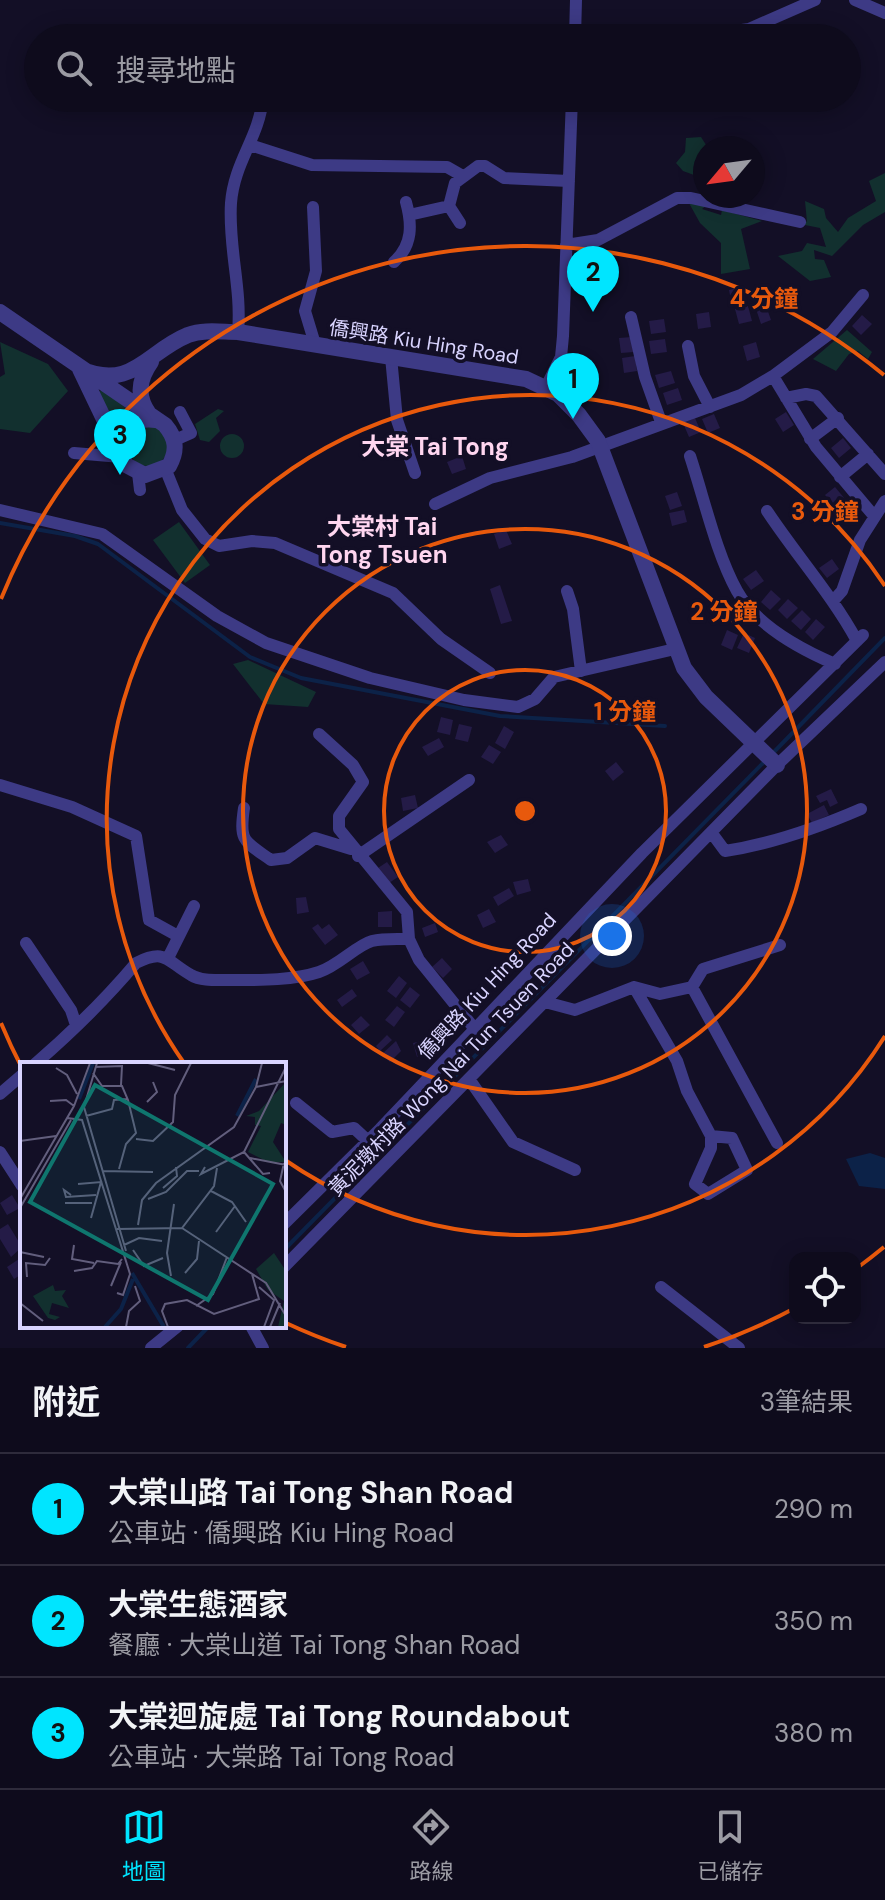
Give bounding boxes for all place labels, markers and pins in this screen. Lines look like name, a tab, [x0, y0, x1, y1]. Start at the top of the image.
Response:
pin: 2	[567, 246, 619, 312]
pin: 1	[547, 353, 599, 419]
pin: 3	[94, 409, 146, 475]
centre of rings	[511, 797, 539, 825]

